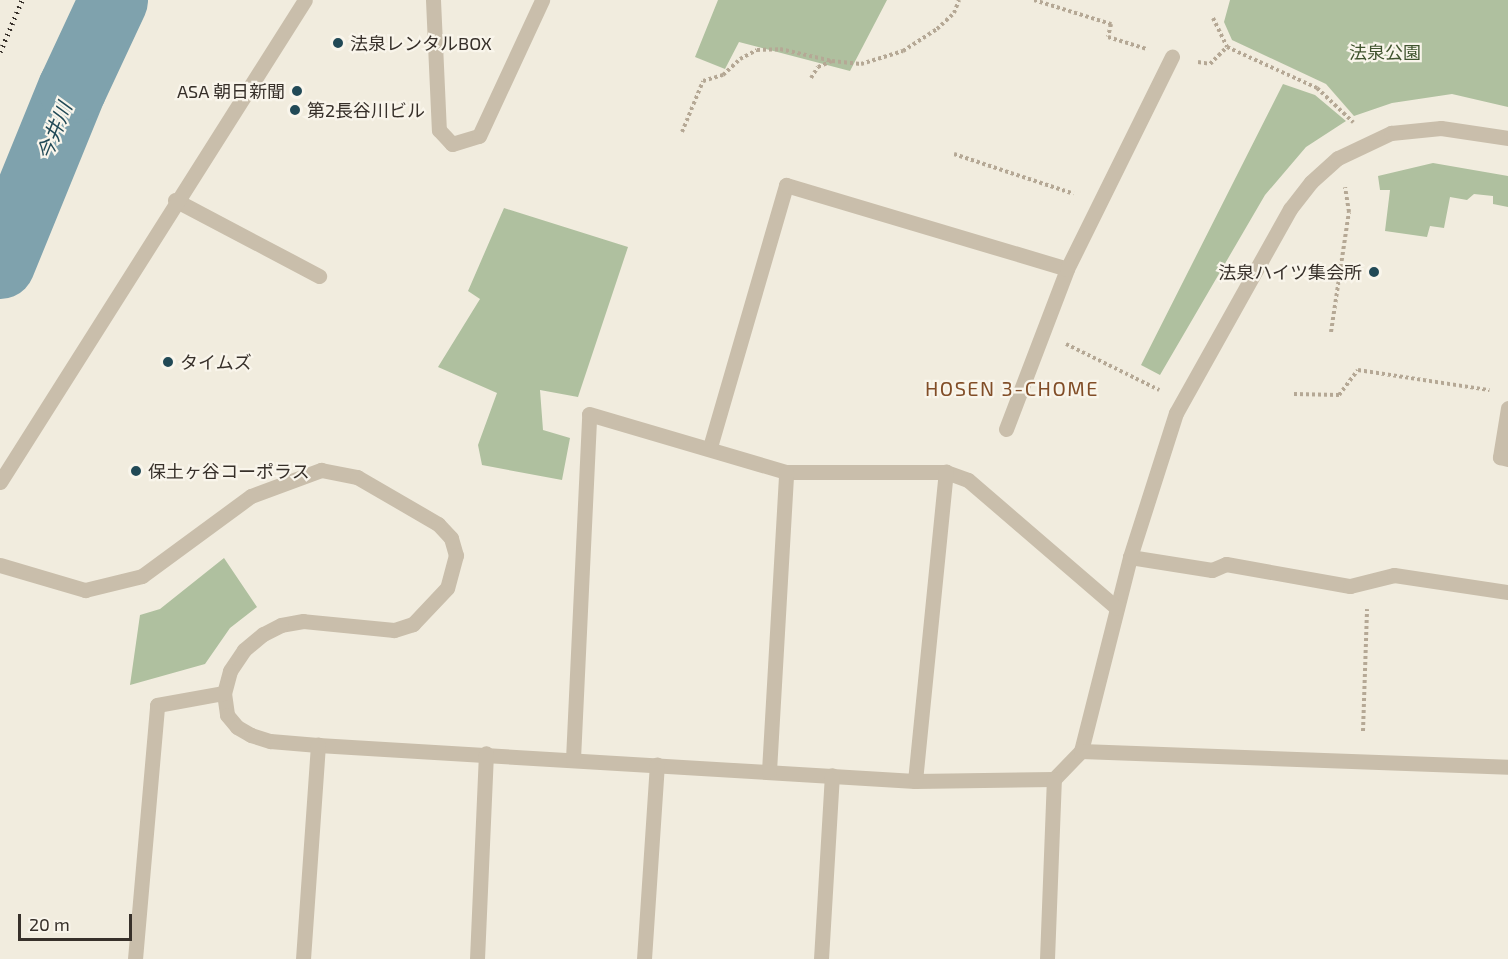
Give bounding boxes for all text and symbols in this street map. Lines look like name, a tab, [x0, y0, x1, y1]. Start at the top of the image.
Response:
place label: 法泉レンタルBOX	[350, 32, 492, 54]
marker: 法泉レンタルBOX	[331, 36, 345, 50]
park label: 法泉公園	[1349, 41, 1421, 63]
place label: ASA 朝日新聞	[176, 80, 285, 102]
marker: ASA 朝日新聞	[290, 84, 304, 98]
water label: 今井川	[32, 99, 76, 163]
place label: 第2長谷川ビル	[307, 99, 425, 121]
marker: 第2長谷川ビル	[288, 103, 302, 117]
place label: 法泉ハイツ集会所	[1218, 261, 1362, 283]
marker: 法泉ハイツ集会所	[1367, 265, 1381, 279]
place label: タイムズ	[180, 351, 252, 373]
marker: タイムズ	[161, 355, 175, 369]
district label: HOSEN 3-CHOME	[925, 376, 1099, 400]
place label: 保土ヶ谷コーポラス	[148, 460, 310, 482]
marker: 保土ヶ谷コーポラス	[129, 464, 143, 478]
scale bar	[21, 902, 135, 940]
text: 20 m	[29, 913, 70, 935]

